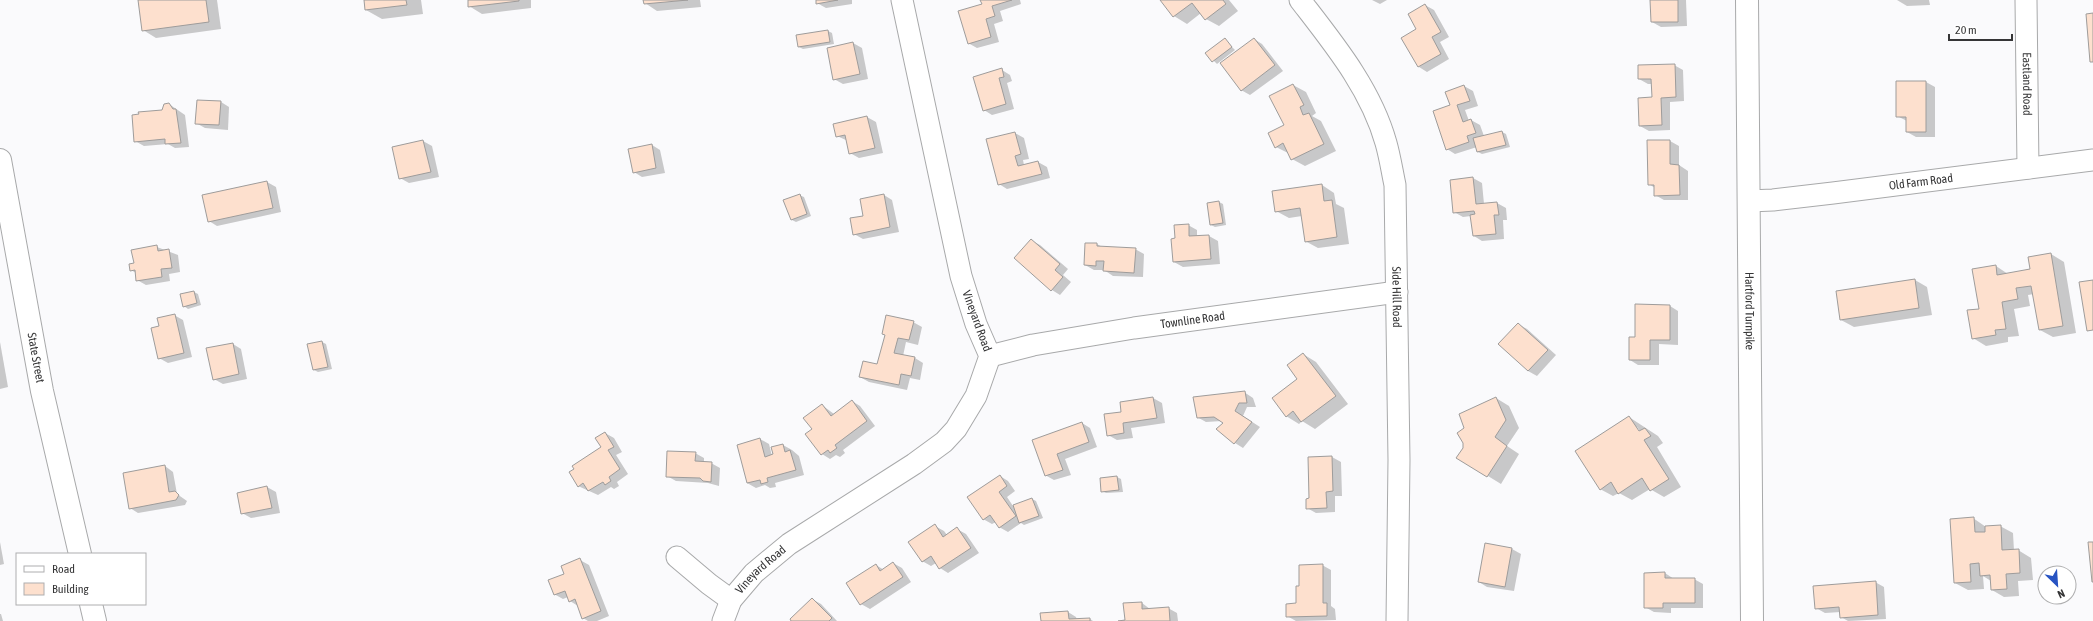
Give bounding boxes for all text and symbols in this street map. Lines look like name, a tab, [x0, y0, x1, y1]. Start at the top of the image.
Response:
scale bar	[1949, 16, 2012, 42]
text: 20 m	[1955, 23, 1977, 37]
street label: Eastland Road	[2020, 52, 2034, 116]
street label: Old Farm Road	[1888, 171, 1954, 193]
street label: Side Hill Road	[1389, 266, 1404, 328]
street label: Hartford Turnpike	[1742, 272, 1757, 350]
street label: Vineyard Road	[959, 289, 995, 353]
street label: Townline Road	[1160, 309, 1226, 331]
street label: State Street	[25, 331, 47, 385]
street label: Vineyard Road	[732, 543, 789, 597]
legend	[16, 553, 146, 605]
text: Road	[52, 562, 75, 576]
north arrow	[2037, 565, 2077, 605]
text: Building	[52, 582, 90, 596]
text: N	[2056, 587, 2067, 601]

